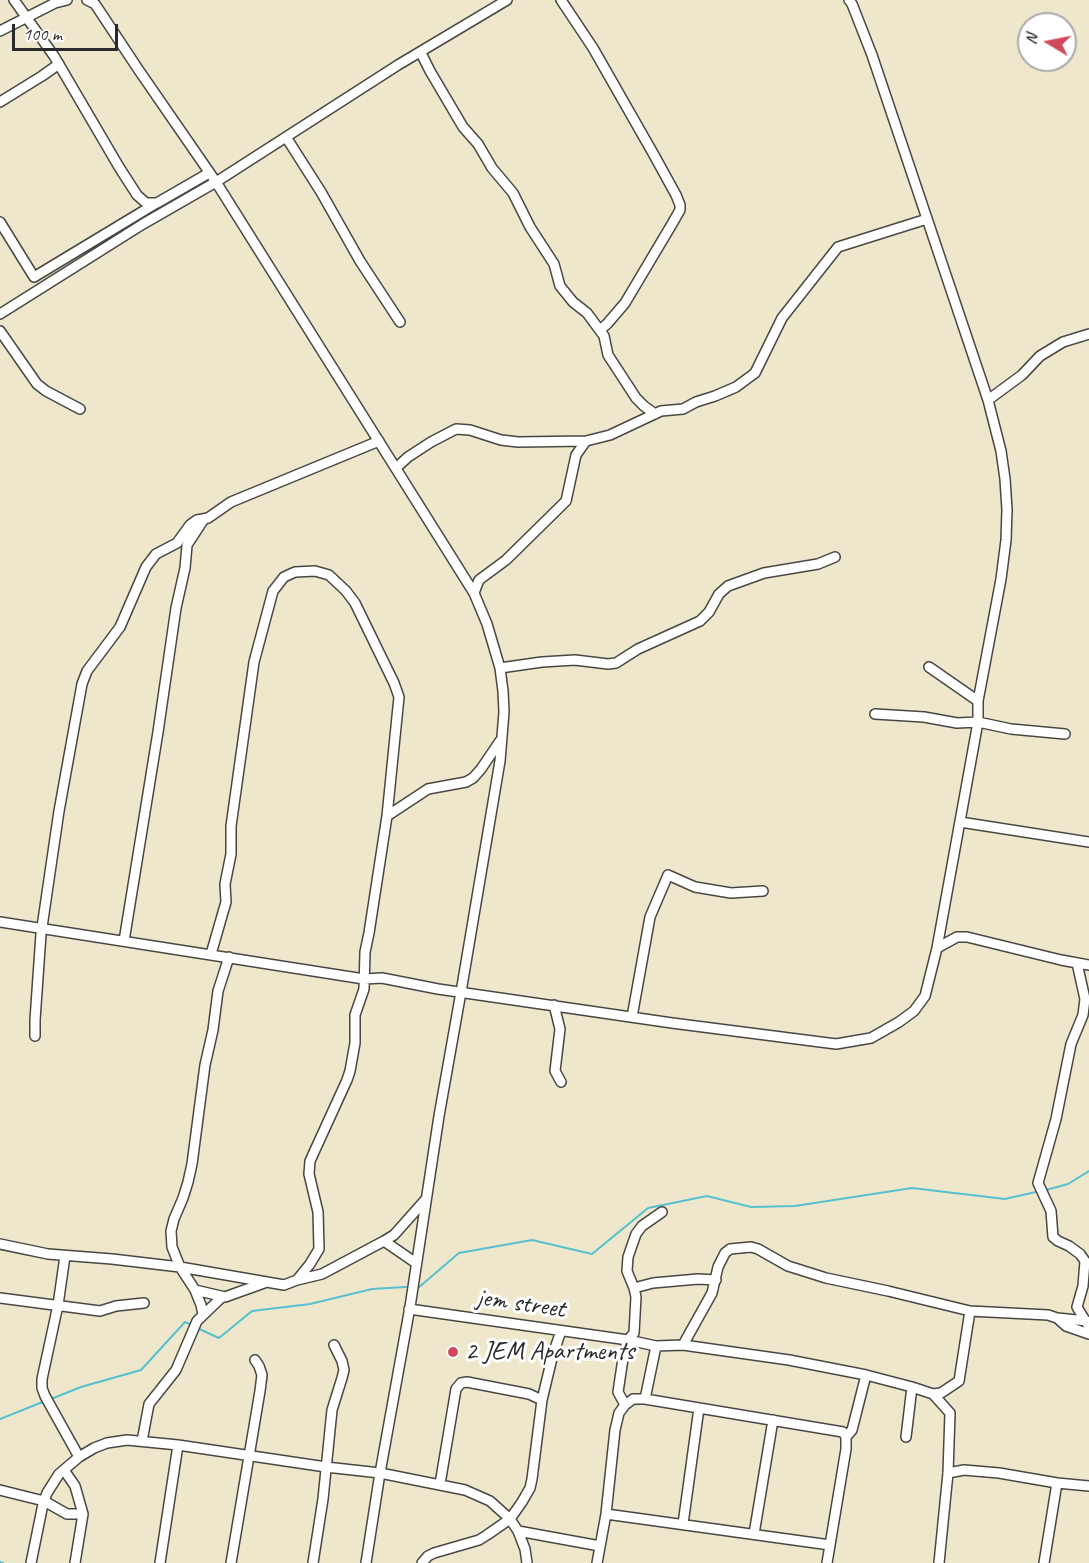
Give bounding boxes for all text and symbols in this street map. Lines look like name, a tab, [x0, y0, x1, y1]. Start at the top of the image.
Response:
scale bar	[15, 12, 122, 50]
north arrow	[1017, 12, 1077, 72]
text: 100 m	[23, 23, 62, 45]
text: N	[1021, 33, 1042, 46]
street label: jem street	[475, 1282, 567, 1326]
place label: 2 JEM Apartments	[465, 1336, 634, 1368]
marker: 2 JEM Apartments	[446, 1345, 460, 1359]

